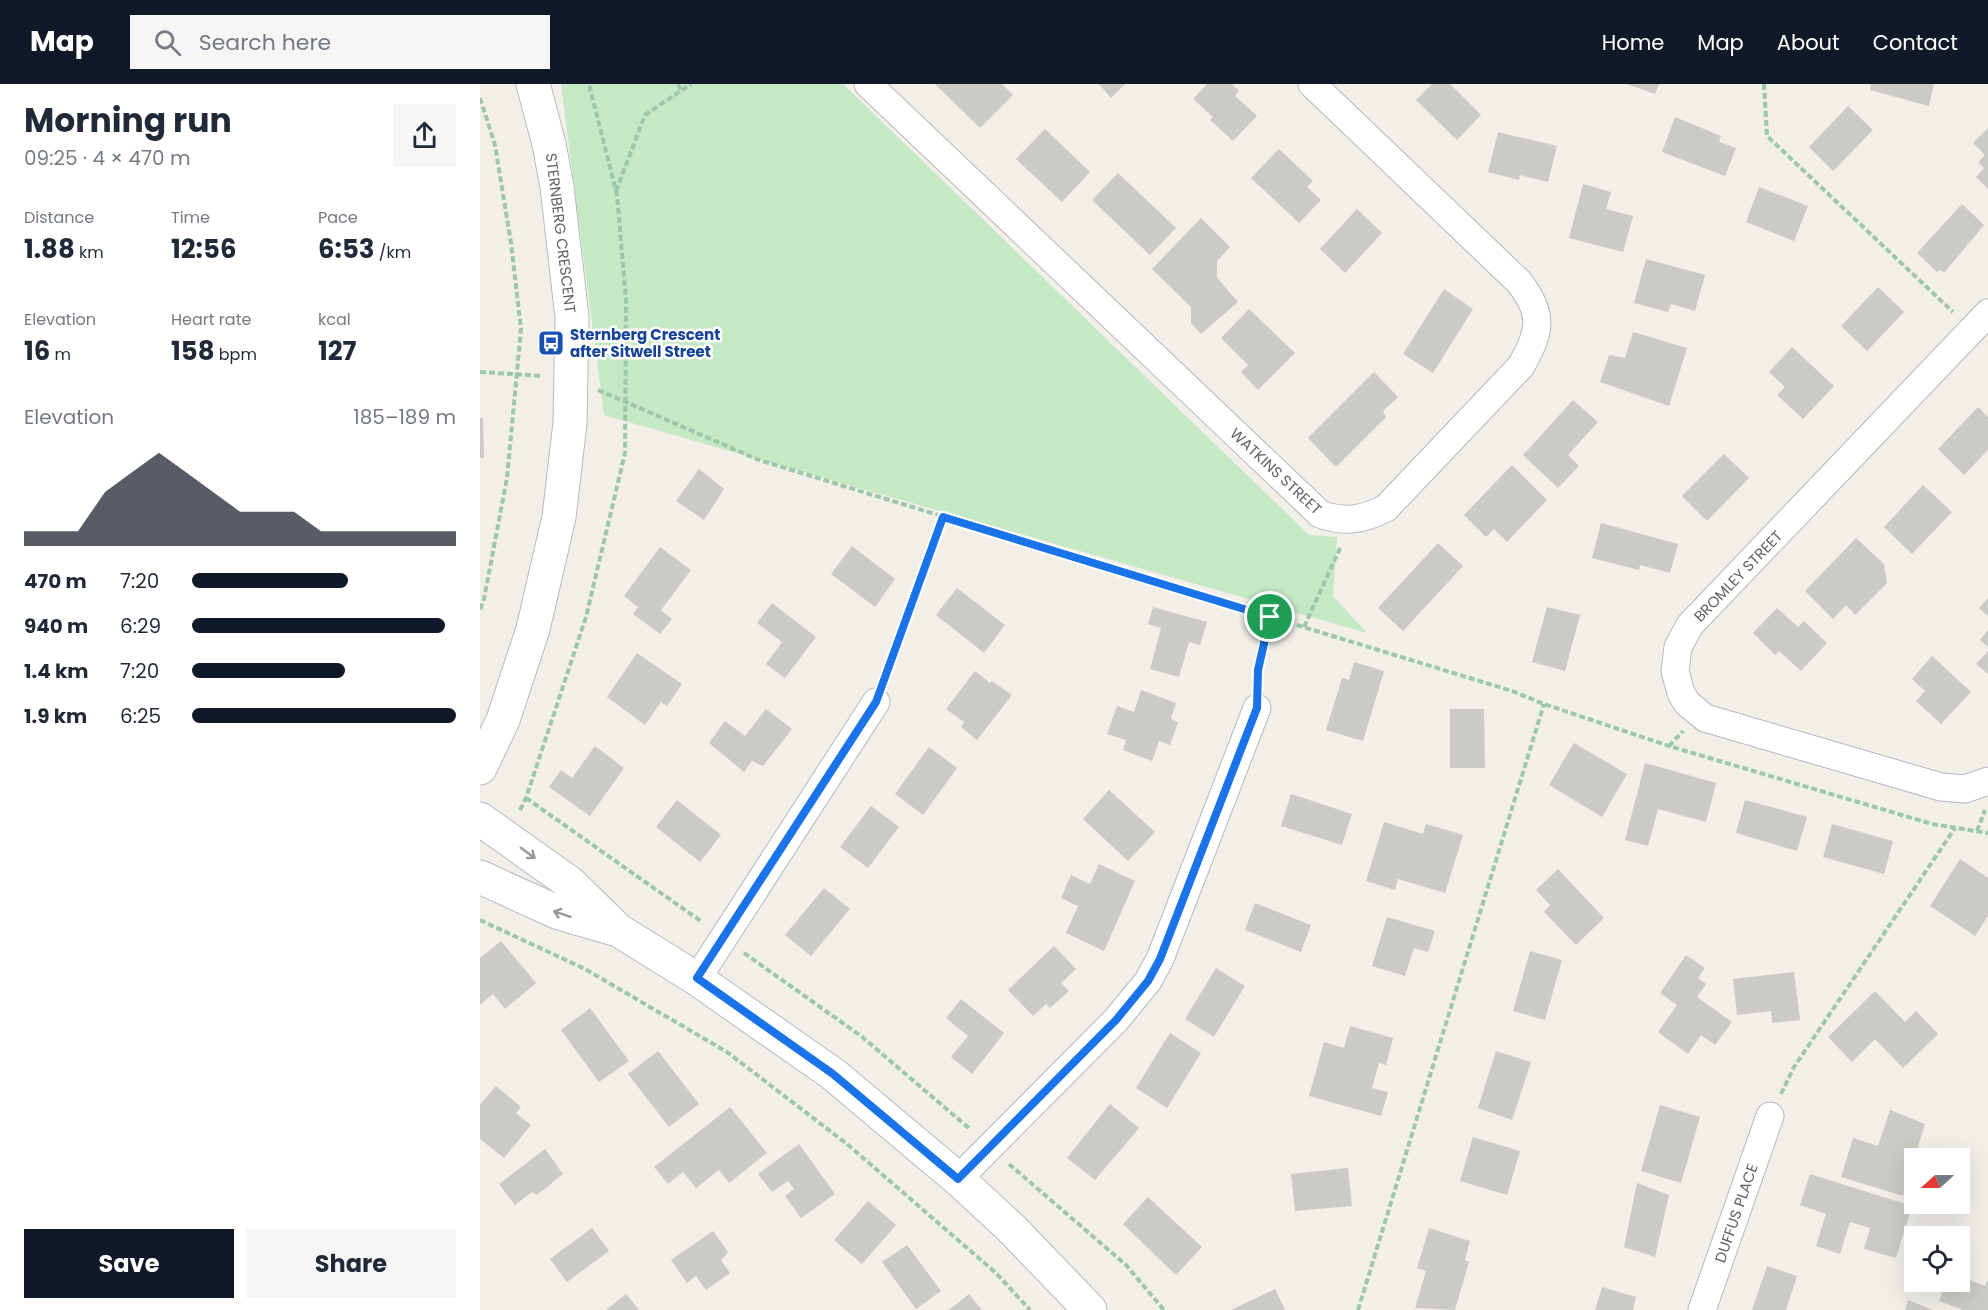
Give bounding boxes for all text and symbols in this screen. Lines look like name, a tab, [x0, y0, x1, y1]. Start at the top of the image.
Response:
search box	[130, 15, 550, 69]
text: Map	[30, 22, 94, 61]
icon: search	[151, 26, 184, 59]
text: Search here	[199, 27, 331, 58]
text: Home	[1602, 28, 1664, 57]
text: Map	[1697, 28, 1744, 57]
text: About	[1777, 28, 1840, 57]
text: Contact	[1873, 28, 1958, 57]
text: Morning run	[24, 97, 232, 144]
button: share	[393, 104, 456, 167]
text: 09:25 · 4 × 470 m	[24, 144, 191, 172]
street label: STERNBERG CRESCENT	[541, 152, 581, 314]
text: Distance	[24, 206, 94, 229]
text: Time	[171, 206, 210, 229]
text: Pace	[318, 206, 358, 229]
text: 1.88	[24, 231, 75, 267]
text: 12:56	[171, 231, 236, 267]
text: 6:53	[318, 231, 375, 267]
text: km	[75, 241, 104, 264]
text: /km	[375, 241, 411, 264]
text: Elevation	[24, 308, 96, 331]
text: Heart rate	[171, 308, 251, 331]
text: kcal	[318, 308, 351, 331]
place label: Sternberg Crescent after Sitwell Street	[570, 324, 720, 362]
bus stop icon: Sternberg Crescent after Sitwell Street	[536, 328, 566, 358]
text: 16	[24, 333, 50, 369]
text: 158	[171, 333, 215, 369]
text: 127	[318, 333, 357, 369]
text: m	[50, 343, 71, 366]
text: bpm	[215, 343, 257, 366]
text: Elevation	[24, 403, 114, 431]
text: 185–189 m	[353, 403, 456, 431]
street label: WATKINS STREET	[1226, 423, 1326, 519]
street label: BROMLEY STREET	[1689, 526, 1787, 626]
text: 470 m	[24, 567, 87, 595]
text: 7:20	[120, 567, 159, 595]
pin	[1244, 591, 1295, 642]
icon: arrive	[1253, 600, 1286, 633]
text: 940 m	[24, 612, 88, 640]
text: 6:29	[120, 612, 161, 640]
text: 1.4 km	[24, 657, 88, 685]
text: 7:20	[120, 657, 159, 685]
text: 1.9 km	[24, 702, 87, 730]
text: 6:25	[120, 702, 161, 730]
one-way arrow	[519, 846, 535, 859]
one-way arrow	[553, 907, 572, 918]
north arrow	[1904, 1148, 1970, 1214]
map controls	[1904, 1148, 1970, 1292]
street label: DUFFUS PLACE	[1709, 1161, 1763, 1265]
button: locate	[1904, 1226, 1970, 1292]
button: Save	[24, 1229, 234, 1298]
button: Share	[246, 1229, 456, 1298]

